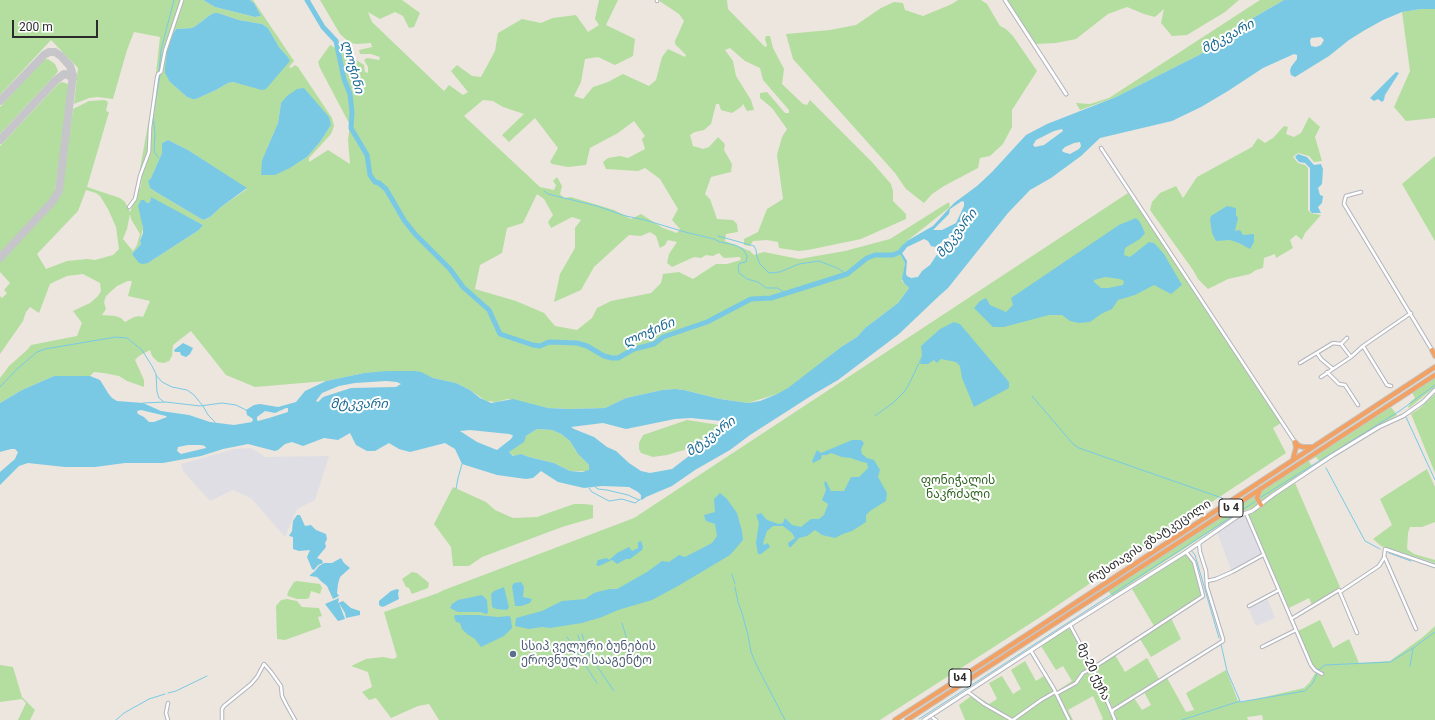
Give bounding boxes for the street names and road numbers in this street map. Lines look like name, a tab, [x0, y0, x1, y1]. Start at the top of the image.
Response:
street label: რუსთავის გზატკეცილი	[1086, 497, 1214, 587]
road number: ს 4	[1219, 499, 1243, 517]
street label: მე-20 ქუჩა	[1073, 641, 1113, 703]
road number: ს4	[949, 669, 971, 687]

